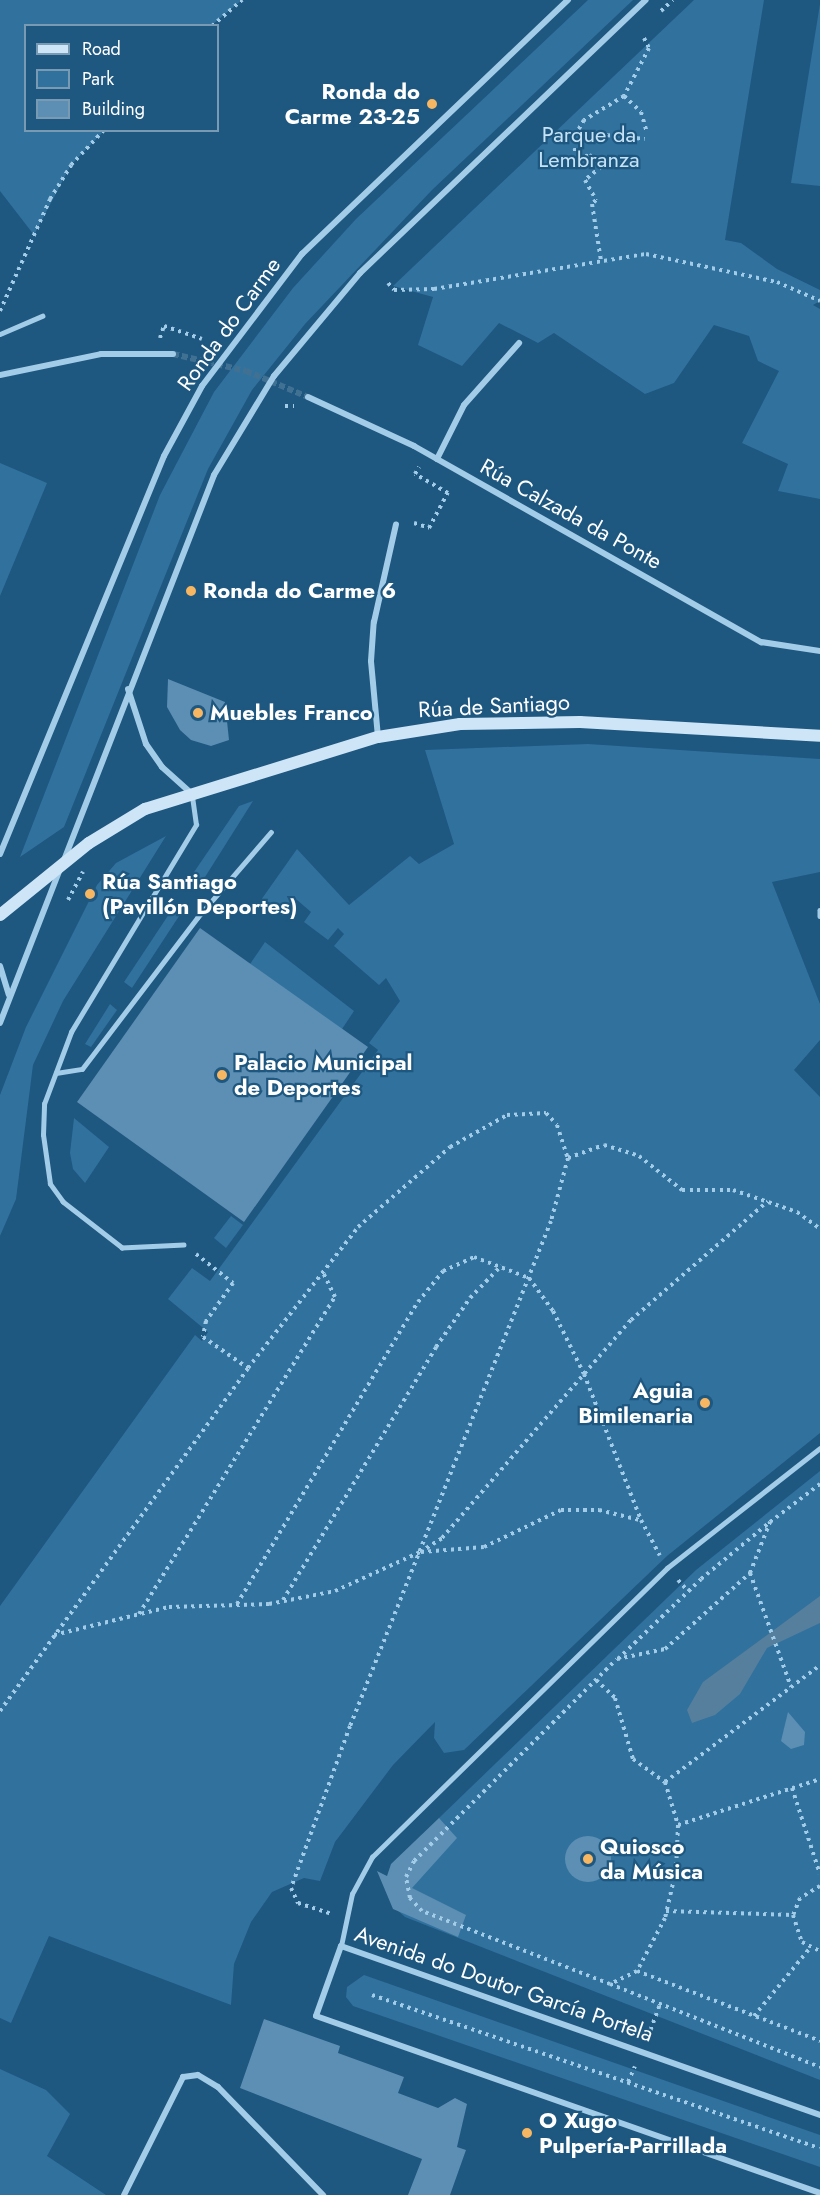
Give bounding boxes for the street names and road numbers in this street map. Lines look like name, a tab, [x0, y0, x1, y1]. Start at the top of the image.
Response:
street label: Ronda do Carme	[172, 252, 286, 396]
street label: Rúa Calzada da Ponte	[476, 453, 666, 575]
street label: Rúa de Santiago	[417, 689, 571, 723]
street label: Avenida do Doutor García Portela	[351, 1920, 657, 2048]

